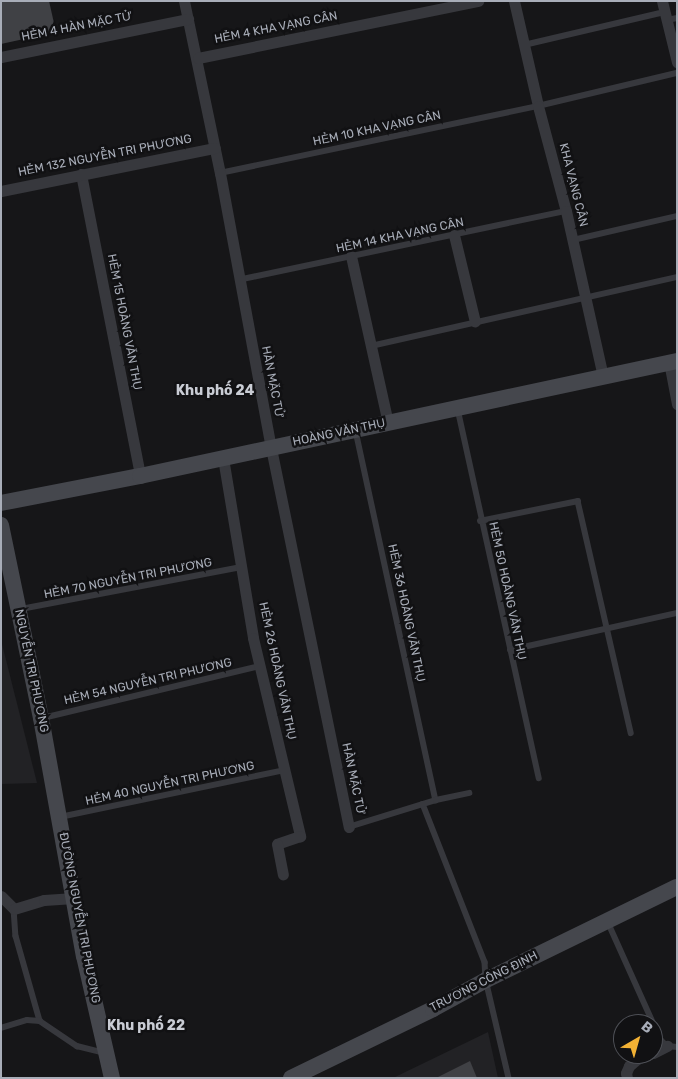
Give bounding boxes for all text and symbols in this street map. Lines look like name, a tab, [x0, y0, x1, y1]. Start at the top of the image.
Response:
street label: HẺM 4 HÀN MẶC TỬ	[20, 9, 134, 45]
street label: HẺM 4 KHA VẠNG CÂN	[213, 9, 339, 47]
street label: HẺM 10 KHA VẠNG CÂN	[311, 108, 443, 150]
street label: HẺM 132 NGUYỄN TRI PHƯƠNG	[17, 132, 193, 180]
street label: KHA VẠNG CÂN	[556, 141, 590, 229]
street label: HẺM 14 KHA VẠNG CÂN	[334, 215, 466, 257]
street label: HẺM 15 HOÀNG VĂN THỤ	[104, 252, 144, 392]
street label: HÀN MẶC TỬ	[258, 345, 286, 419]
district label: Khu phố 24	[176, 383, 254, 399]
street label: HOÀNG VĂN THỤ	[291, 416, 387, 450]
street label: HẺM 50 HOÀNG VĂN THỤ	[485, 520, 529, 662]
street label: HẺM 36 HOÀNG VĂN THỤ	[384, 542, 428, 684]
street label: HẺM 70 NGUYỄN TRI PHƯƠNG	[43, 556, 213, 602]
street label: HẺM 26 HOÀNG VĂN THỤ	[255, 601, 299, 741]
street label: NGUYỄN TRI PHƯƠNG	[11, 608, 51, 734]
street label: HẺM 54 NGUYỄN TRI PHƯƠNG	[63, 656, 233, 708]
street label: HÀN MẶC TỬ	[338, 742, 368, 816]
street label: HẺM 40 NGUYỄN TRI PHƯƠNG	[84, 759, 256, 809]
street label: ĐƯỜNG NGUYỄN TRI PHƯƠNG	[55, 831, 103, 1005]
street label: TRƯƠNG CÔNG ĐỊNH	[428, 949, 540, 1015]
north arrow	[613, 1014, 663, 1064]
district label: Khu phố 22	[107, 1018, 185, 1034]
text: B	[638, 1018, 656, 1037]

